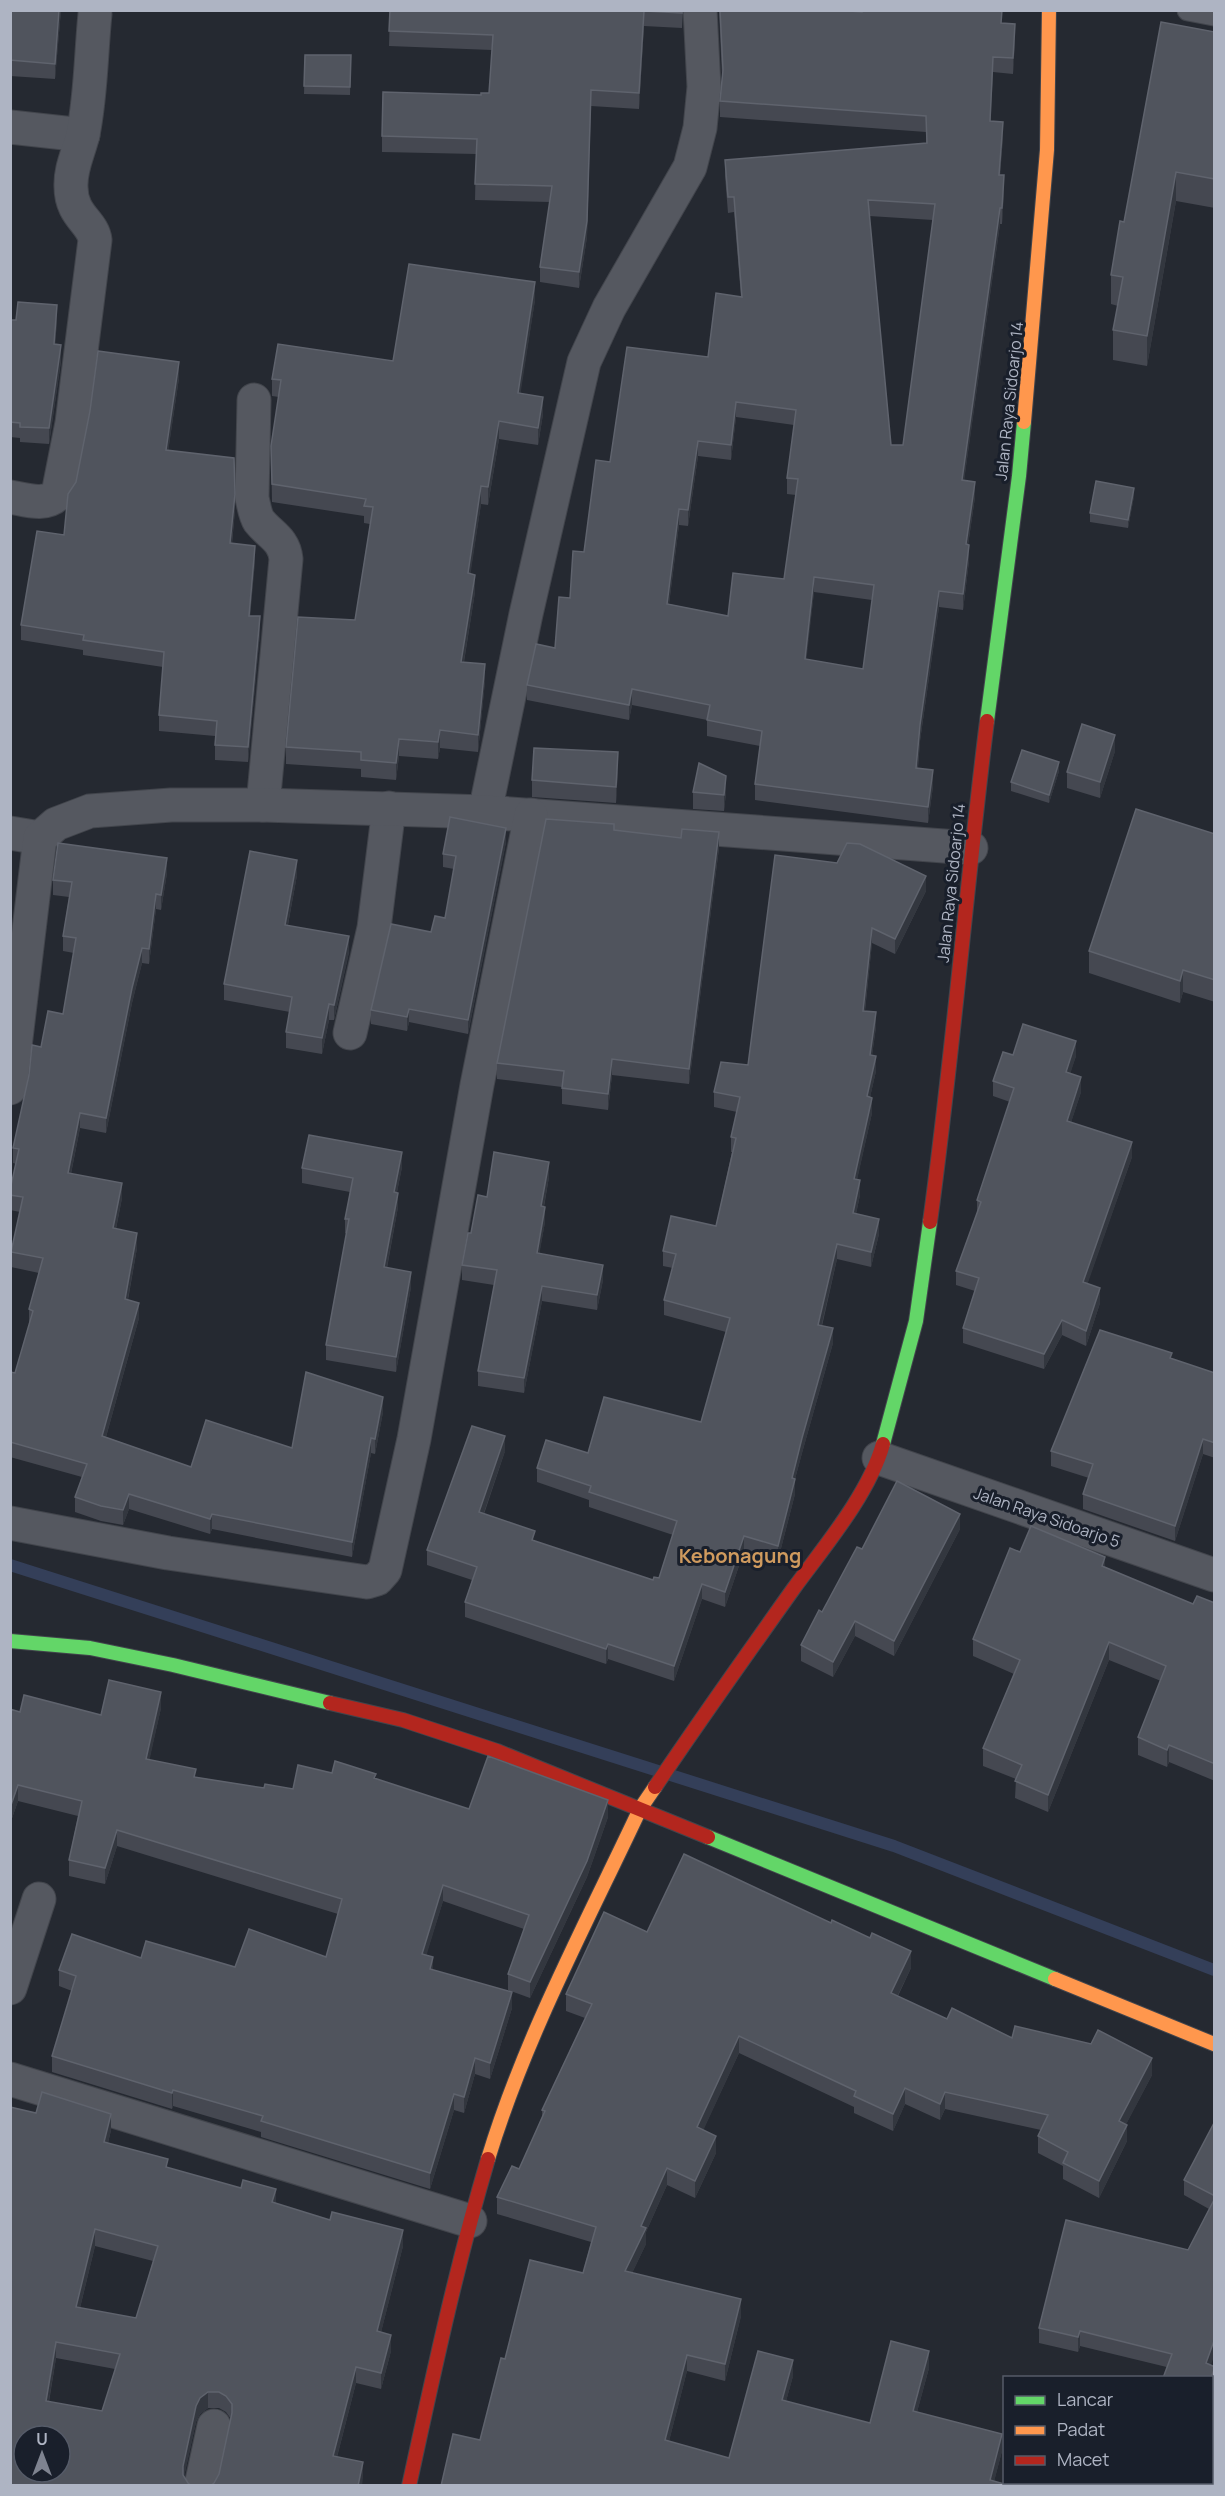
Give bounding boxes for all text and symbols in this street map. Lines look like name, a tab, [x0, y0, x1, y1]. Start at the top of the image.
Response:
street label: Jalan Raya Sidoarjo 14	[990, 320, 1028, 482]
street label: Jalan Raya Sidoarjo 14	[932, 802, 970, 964]
street label: Jalan Raya Sidoarjo 5	[971, 1482, 1123, 1552]
district label: Kebonagung	[679, 1542, 801, 1569]
legend	[1003, 2376, 1213, 2484]
text: Lancar	[1057, 2387, 1114, 2411]
text: Padat	[1057, 2417, 1105, 2441]
north arrow	[12, 2424, 72, 2484]
text: U	[36, 2428, 48, 2450]
text: Macet	[1057, 2447, 1110, 2471]

